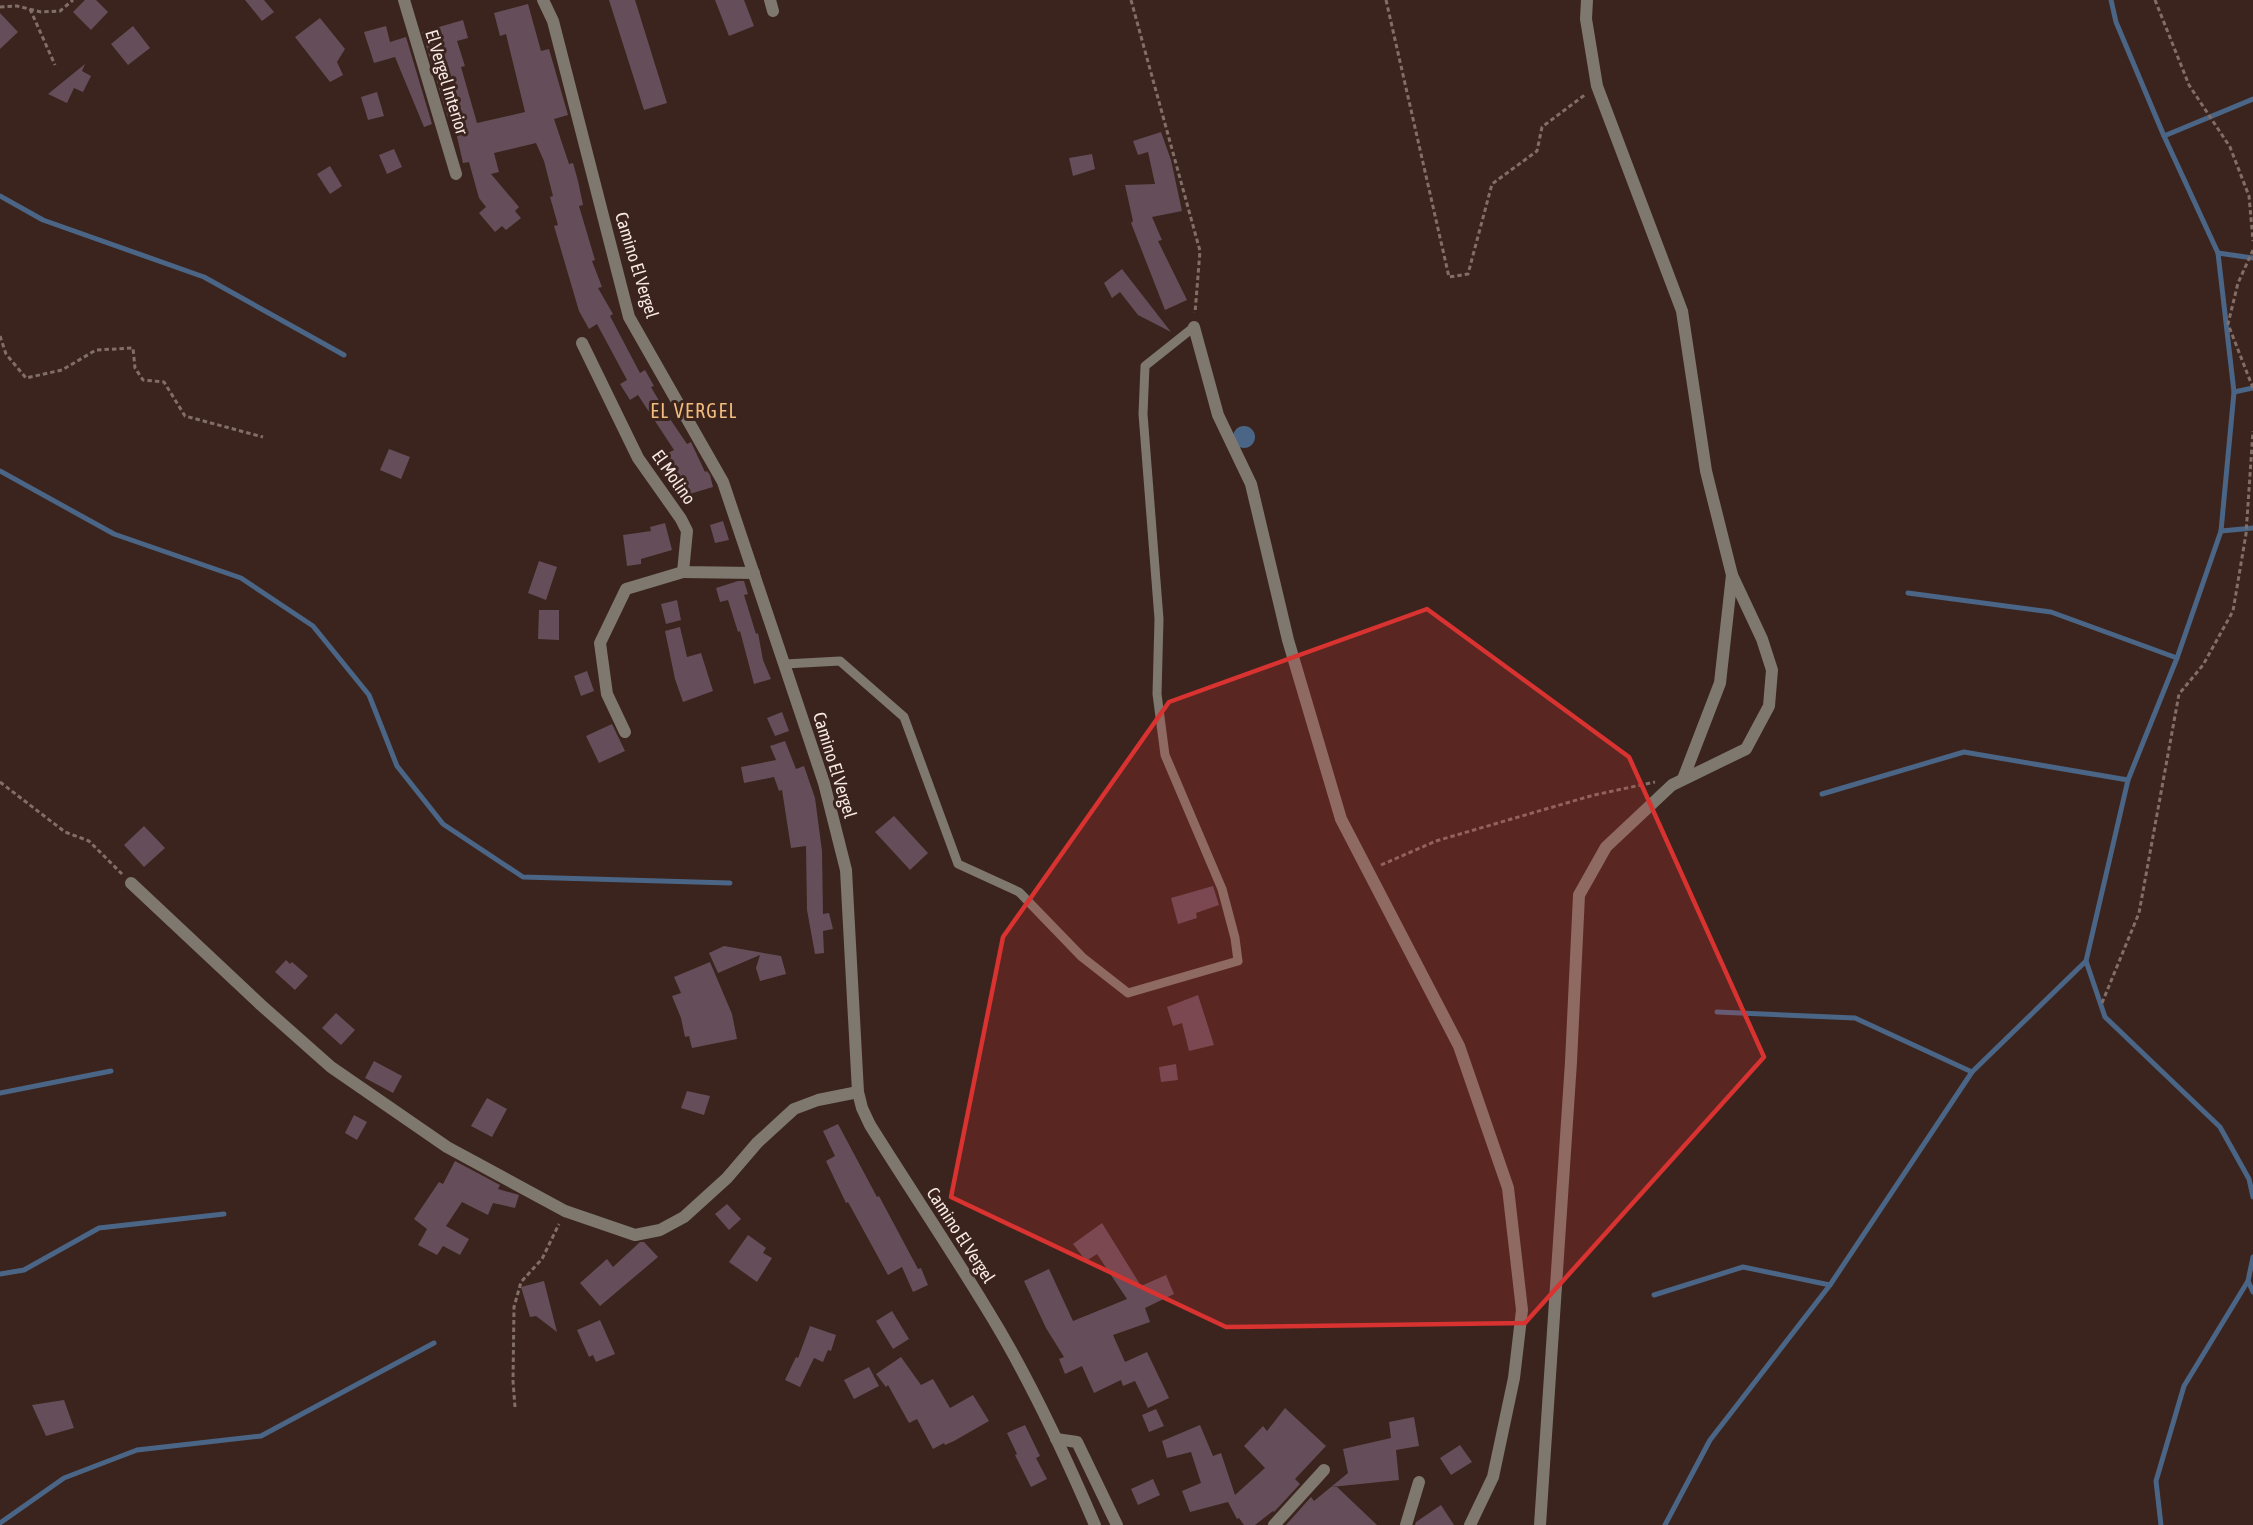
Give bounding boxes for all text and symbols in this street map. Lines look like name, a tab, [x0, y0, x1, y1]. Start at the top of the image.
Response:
street label: El Vergel Interior	[421, 27, 473, 138]
street label: Camino El Vergel	[611, 209, 663, 321]
district label: EL VERGEL	[650, 399, 738, 422]
street label: El Molino	[648, 446, 700, 508]
street label: Camino El Vergel	[809, 709, 861, 821]
street label: Camino El Vergel	[922, 1183, 1000, 1287]

